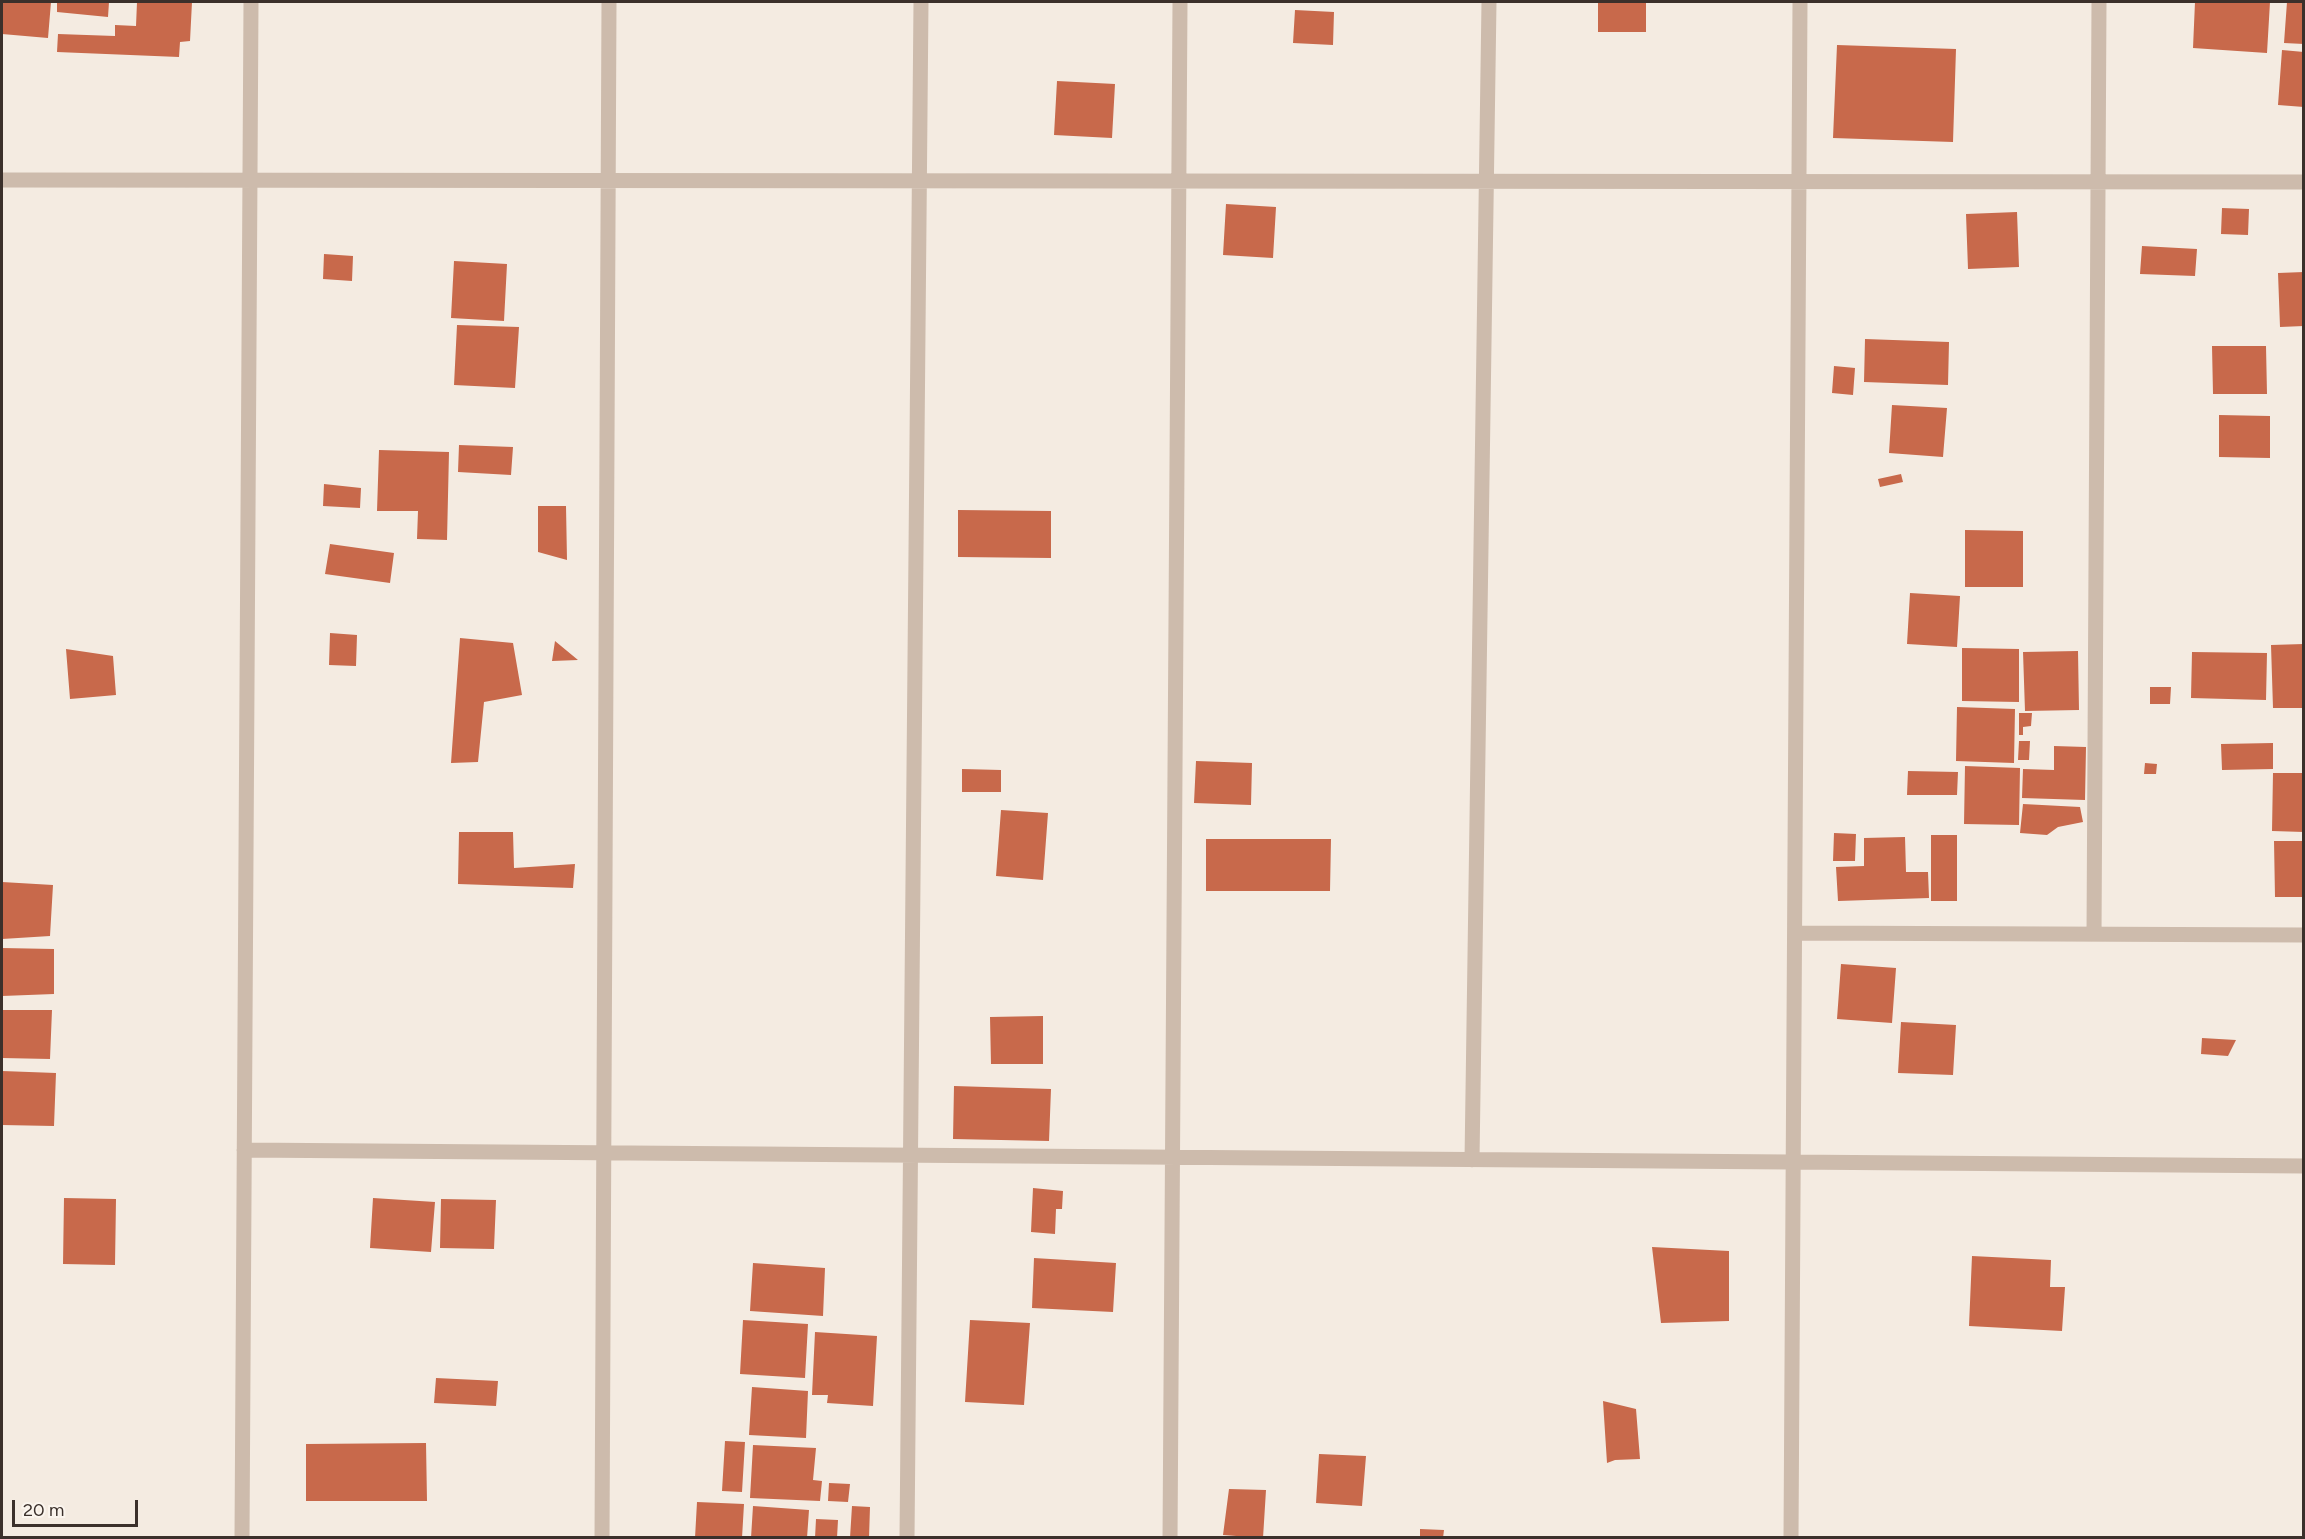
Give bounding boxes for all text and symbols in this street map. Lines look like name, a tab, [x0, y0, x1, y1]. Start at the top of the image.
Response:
scale bar	[15, 1488, 141, 1526]
text: 20 m	[23, 1499, 64, 1521]

